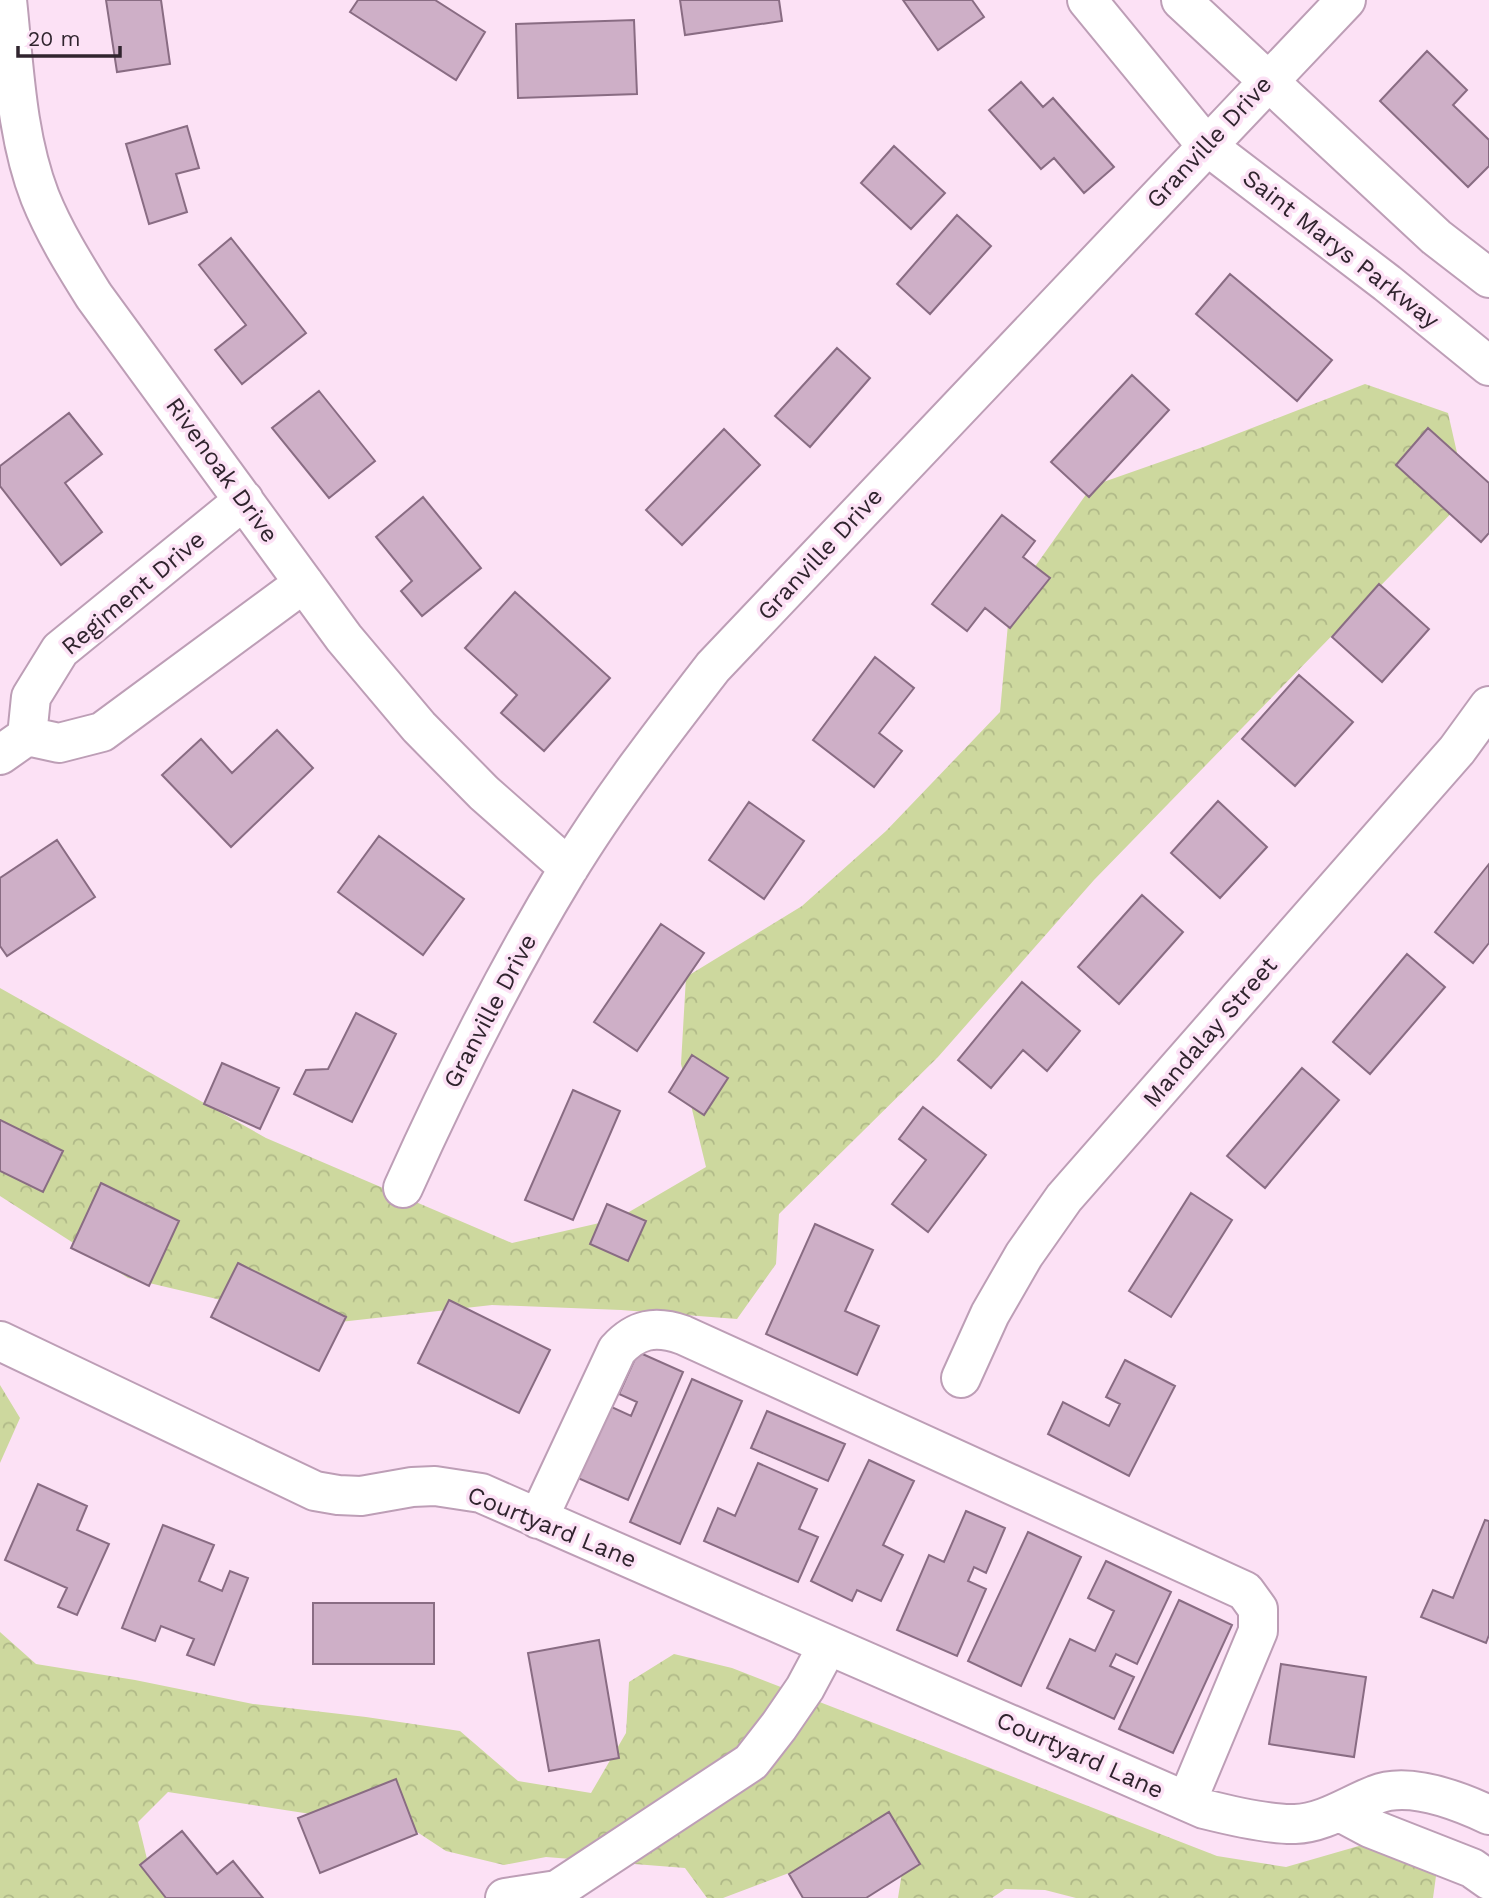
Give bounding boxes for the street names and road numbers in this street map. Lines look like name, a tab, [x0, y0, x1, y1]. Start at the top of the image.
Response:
street label: Granville Drive	[1141, 70, 1277, 214]
street label: Saint Marys Parkway	[1237, 164, 1445, 335]
street label: Rivenoak Drive	[160, 392, 284, 548]
street label: Granville Drive	[752, 482, 888, 626]
street label: Regiment Drive	[56, 525, 210, 661]
street label: Granville Drive	[438, 929, 542, 1093]
street label: Mandalay Street	[1137, 951, 1283, 1113]
street label: Courtyard Lane	[463, 1480, 641, 1574]
street label: Courtyard Lane	[992, 1706, 1168, 1804]

